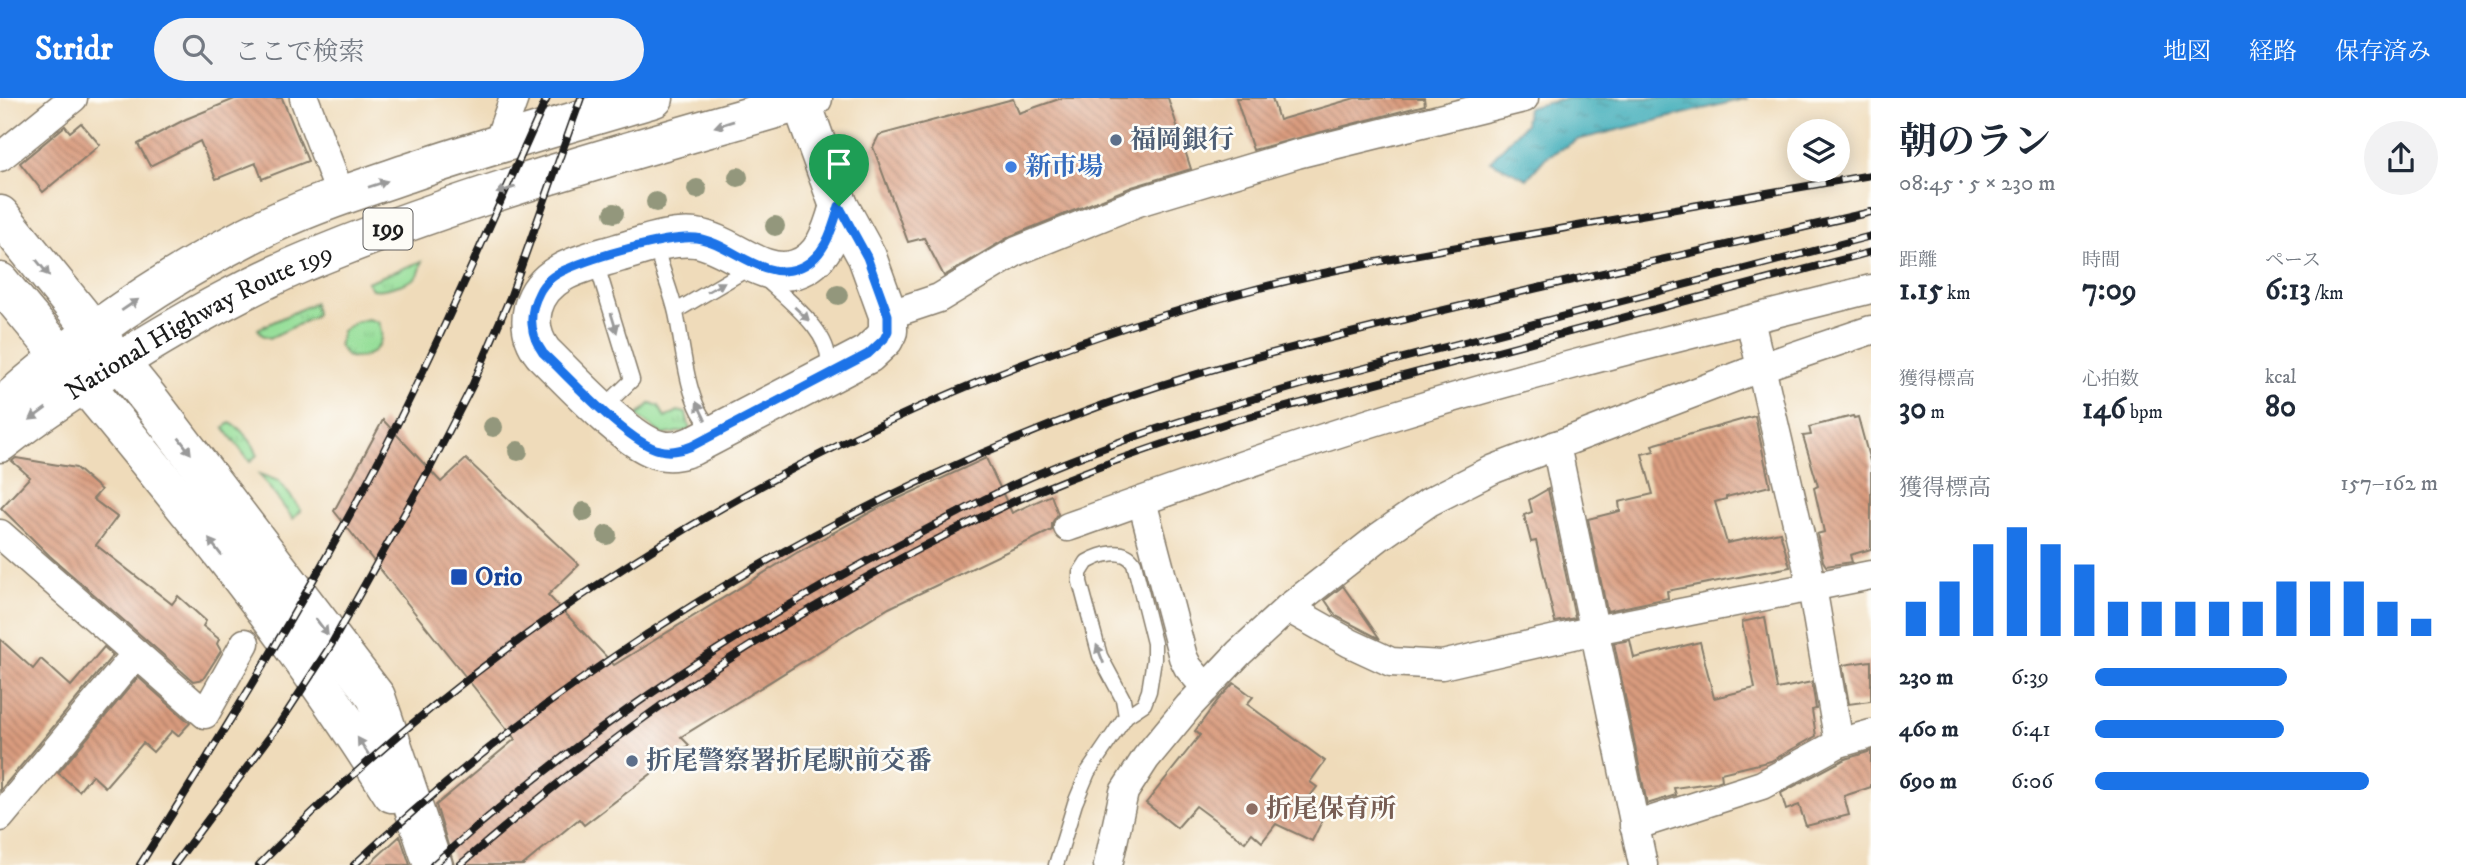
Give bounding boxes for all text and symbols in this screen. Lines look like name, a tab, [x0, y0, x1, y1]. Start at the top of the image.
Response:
search box	[154, 18, 644, 81]
text: Stridr	[35, 29, 112, 70]
icon: search	[178, 30, 216, 68]
text: ここで検索	[234, 36, 364, 69]
text: 地図	[2163, 37, 2211, 67]
text: 経路	[2249, 37, 2297, 67]
text: 保存済み	[2335, 37, 2431, 67]
map controls	[1787, 119, 1850, 182]
button: layers	[1787, 119, 1850, 182]
text: 朝のラン	[1899, 119, 2051, 167]
one-way arrow	[713, 120, 734, 130]
button: share	[2364, 121, 2438, 195]
place label: 福岡銀行	[1130, 124, 1234, 157]
marker: 福岡銀行	[1108, 132, 1124, 148]
pin	[809, 134, 869, 206]
icon: arrive	[820, 145, 858, 183]
place label: 新市場	[1025, 151, 1103, 184]
marker: 新市場	[1003, 159, 1019, 175]
text: 08:45 · 5 × 230 m	[1899, 169, 2056, 198]
one-way arrow	[367, 178, 388, 188]
one-way arrow	[495, 185, 516, 196]
road number: 199	[364, 208, 412, 250]
street label: National Highway Route 199	[59, 236, 338, 408]
text: 距離	[1899, 249, 1937, 272]
text: 時間	[2082, 249, 2120, 272]
text: ペース	[2265, 249, 2321, 272]
one-way arrow	[35, 259, 50, 276]
text: 1.15	[1899, 272, 1943, 309]
text: 7:09	[2082, 272, 2137, 309]
text: 6:13	[2265, 272, 2311, 309]
one-way arrow	[706, 281, 726, 293]
text: km	[1943, 282, 1971, 305]
text: /km	[2311, 282, 2344, 305]
one-way arrow	[120, 298, 140, 311]
one-way arrow	[793, 305, 810, 321]
one-way arrow	[610, 312, 620, 333]
text: kcal	[2265, 366, 2296, 389]
text: 獲得標高	[1899, 368, 1975, 391]
text: 心拍数	[2082, 368, 2139, 391]
text: 80	[2265, 389, 2296, 426]
text: 30	[1899, 391, 1926, 428]
text: 146	[2082, 391, 2126, 428]
one-way arrow	[695, 401, 706, 421]
text: m	[1926, 401, 1945, 424]
text: bpm	[2126, 401, 2163, 424]
one-way arrow	[29, 407, 47, 421]
one-way arrow	[177, 437, 191, 455]
text: 157–162 m	[2340, 469, 2438, 498]
text: 獲得標高	[1899, 474, 1991, 503]
one-way arrow	[208, 539, 223, 557]
place label: Orio	[475, 561, 523, 594]
marker: Orio	[449, 567, 469, 587]
one-way arrow	[315, 618, 329, 636]
one-way arrow	[1094, 643, 1105, 664]
text: 230 m	[1899, 663, 1953, 692]
text: 6:39	[2011, 663, 2049, 692]
text: 460 m	[1899, 715, 1959, 744]
text: 6:41	[2011, 715, 2051, 744]
one-way arrow	[356, 736, 369, 756]
place label: 折尾警察署折尾駅前交番	[646, 745, 932, 778]
marker: 折尾警察署折尾駅前交番	[624, 753, 640, 769]
text: 690 m	[1899, 767, 1957, 796]
text: 6:06	[2011, 767, 2053, 796]
place label: 折尾保育所	[1266, 793, 1396, 826]
marker: 折尾保育所	[1244, 801, 1260, 817]

